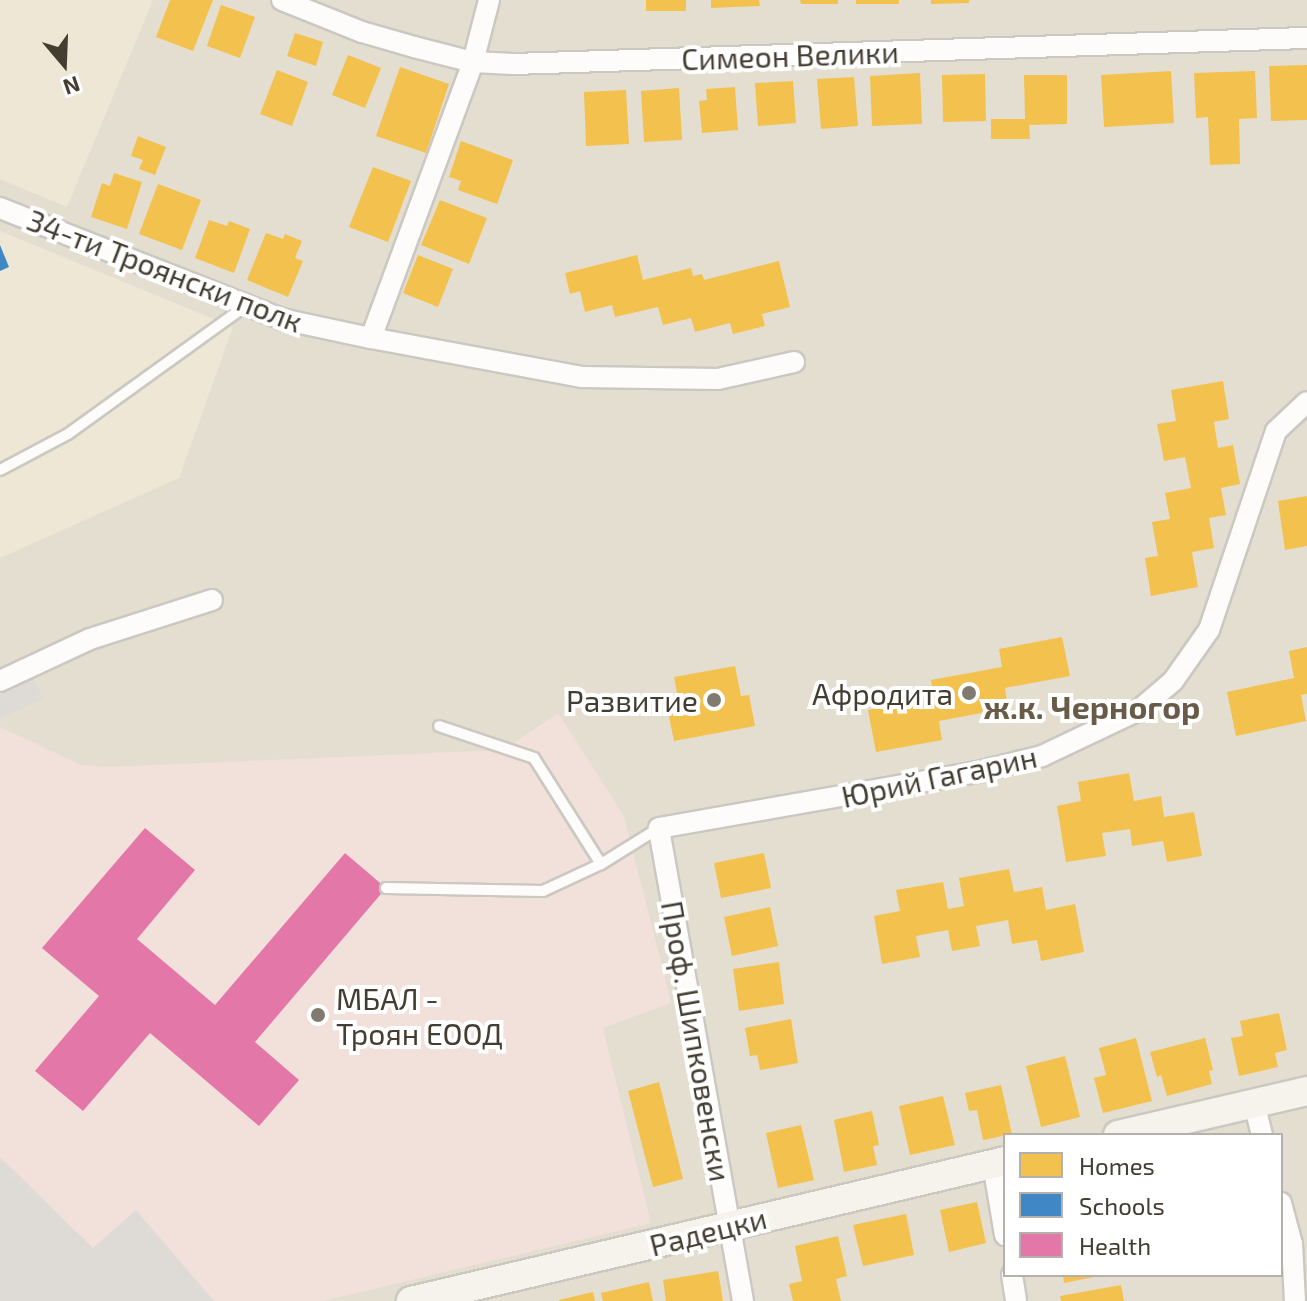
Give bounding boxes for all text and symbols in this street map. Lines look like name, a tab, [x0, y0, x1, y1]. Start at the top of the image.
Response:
north arrow	[24, 24, 104, 104]
street label: Симеон Велики	[681, 33, 899, 77]
text: N	[60, 72, 84, 102]
street label: 34-ти Троянски полк	[22, 201, 308, 339]
place label: Афродита	[812, 675, 953, 711]
place label: Развитие	[566, 682, 698, 718]
marker: Афродита	[960, 684, 978, 702]
district label: ж.к. Черногор	[984, 687, 1200, 725]
marker: Развитие	[705, 691, 723, 709]
street label: Юрий Гагарин	[838, 738, 1040, 814]
street label: Проф. Шипковенски	[655, 898, 739, 1184]
place label: МБАЛ - Троян ЕООД	[336, 980, 503, 1050]
marker: МБАЛ - Троян ЕООД	[307, 1004, 329, 1026]
legend	[1003, 1133, 1283, 1277]
text: Homes	[1079, 1151, 1155, 1180]
text: Schools	[1079, 1191, 1165, 1220]
street label: Радецки	[646, 1199, 770, 1263]
text: Health	[1079, 1231, 1151, 1260]

